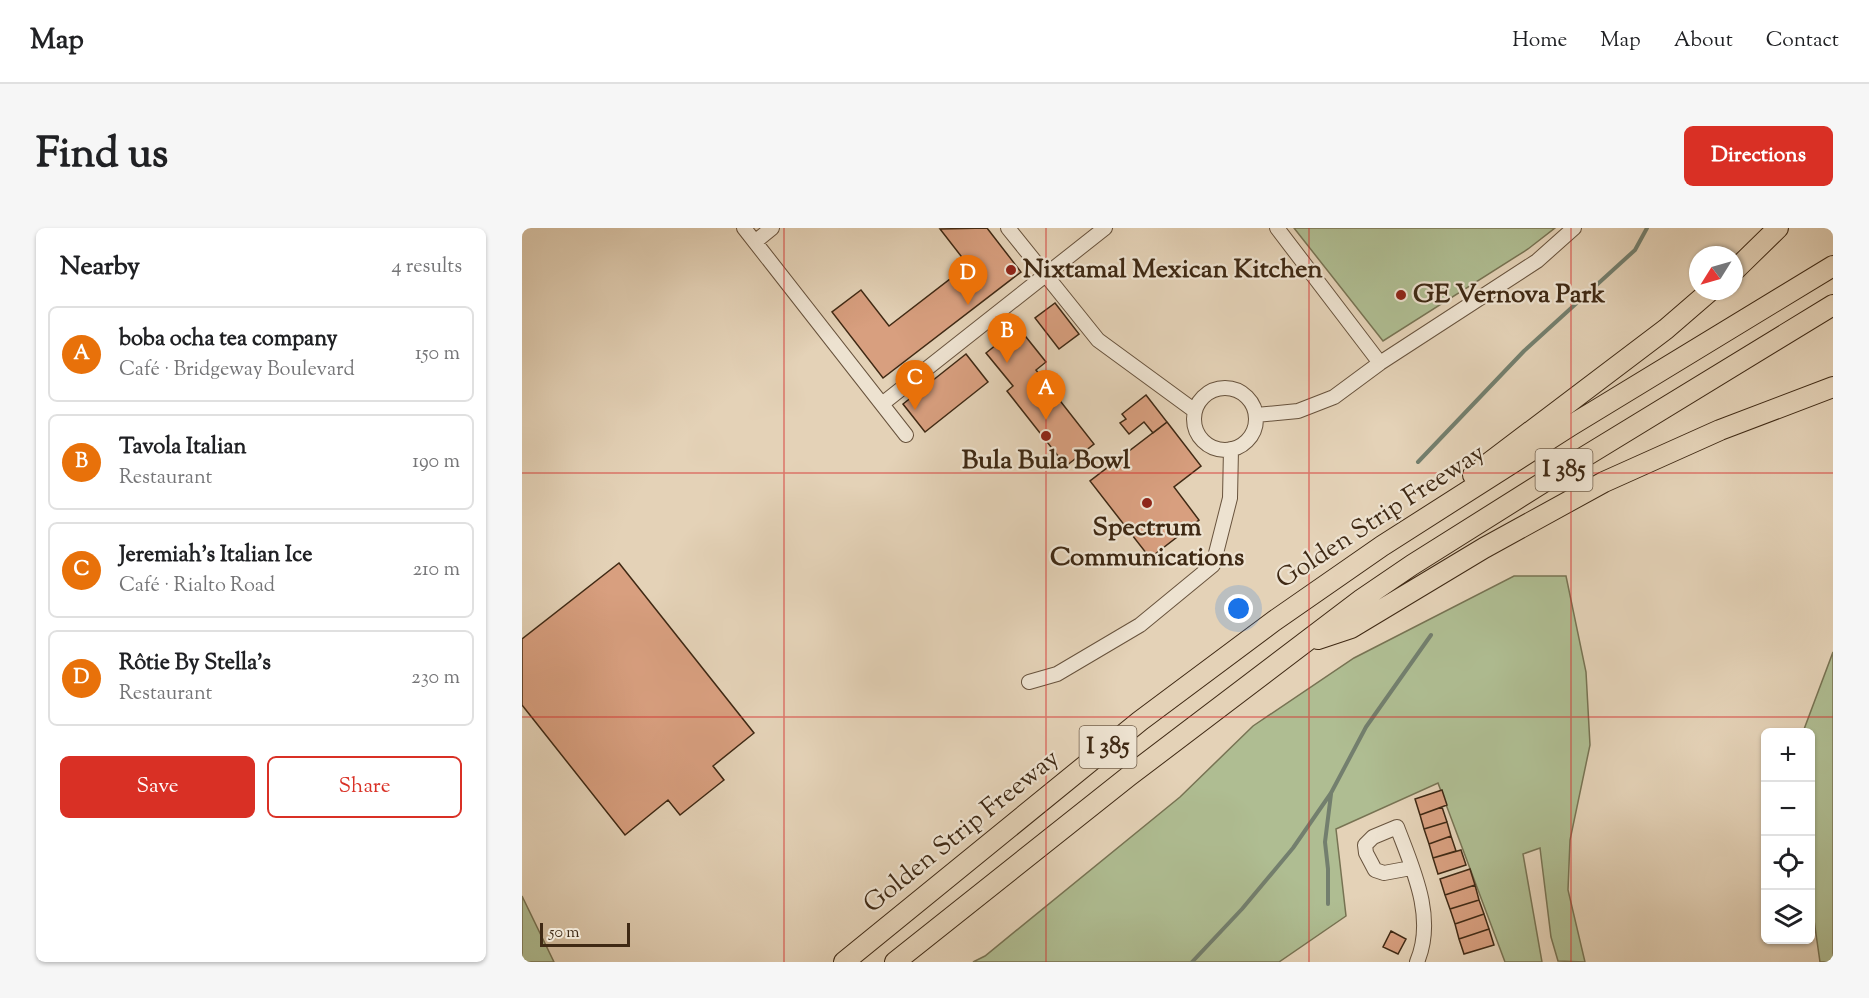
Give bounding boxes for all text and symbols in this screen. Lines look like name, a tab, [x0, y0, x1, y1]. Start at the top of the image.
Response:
text: Map	[30, 21, 84, 61]
text: Home	[1512, 26, 1567, 56]
text: Map	[1600, 26, 1641, 56]
text: About	[1674, 26, 1733, 56]
text: Contact	[1766, 26, 1839, 56]
text: Find us	[36, 126, 168, 186]
button: Directions	[1684, 126, 1833, 186]
north arrow	[1689, 246, 1743, 300]
text: Nearby	[60, 249, 140, 286]
place label: Nixtamal Mexican Kitchen	[1023, 252, 1323, 289]
text: 4 results	[391, 253, 462, 282]
pin: D	[948, 256, 988, 305]
marker: Nixtamal Mexican Kitchen	[1004, 263, 1018, 277]
place label: GE Vernova Park	[1413, 277, 1606, 314]
marker: GE Vernova Park	[1394, 288, 1408, 302]
pin: B	[988, 314, 1026, 363]
text: boba ocha tea company	[119, 324, 338, 356]
text: A	[73, 340, 90, 369]
text: 150 m	[415, 340, 460, 369]
text: Café · Bridgeway Boulevard	[119, 356, 355, 385]
pin: C	[896, 360, 934, 410]
pin: A	[1026, 370, 1066, 420]
marker: Bula Bula Bowl	[1039, 429, 1053, 443]
text: Tavola Italian	[119, 432, 247, 464]
street label: Golden Strip Freeway	[1269, 435, 1493, 599]
place label: Bula Bula Bowl	[962, 443, 1131, 480]
text: B	[75, 448, 88, 477]
text: 190 m	[412, 448, 460, 477]
road number: I 385	[1536, 449, 1592, 491]
text: Restaurant	[119, 464, 212, 493]
marker: Spectrum Communications	[1140, 496, 1154, 510]
place label: Spectrum Communications	[1050, 510, 1244, 577]
text: Jeremiah’s Italian Ice	[119, 540, 312, 572]
text: C	[73, 556, 90, 585]
text: 210 m	[413, 556, 460, 585]
text: Café · Rialto Road	[119, 572, 275, 601]
your location	[1224, 594, 1253, 623]
text: Rôtie By Stella's	[119, 648, 271, 680]
text: D	[74, 664, 89, 693]
text: 230 m	[411, 664, 460, 693]
text: Restaurant	[119, 680, 212, 709]
road number: I 385	[1080, 726, 1136, 768]
map controls	[1761, 728, 1815, 944]
button: +	[1761, 728, 1815, 782]
street label: Golden Strip Freeway	[856, 741, 1068, 923]
button: Save	[60, 756, 255, 818]
button: Share	[267, 756, 462, 818]
button: −	[1761, 782, 1815, 836]
button: locate	[1761, 836, 1815, 890]
button: layers	[1761, 890, 1815, 944]
scale bar	[540, 920, 630, 948]
text: 50 m	[549, 922, 580, 945]

